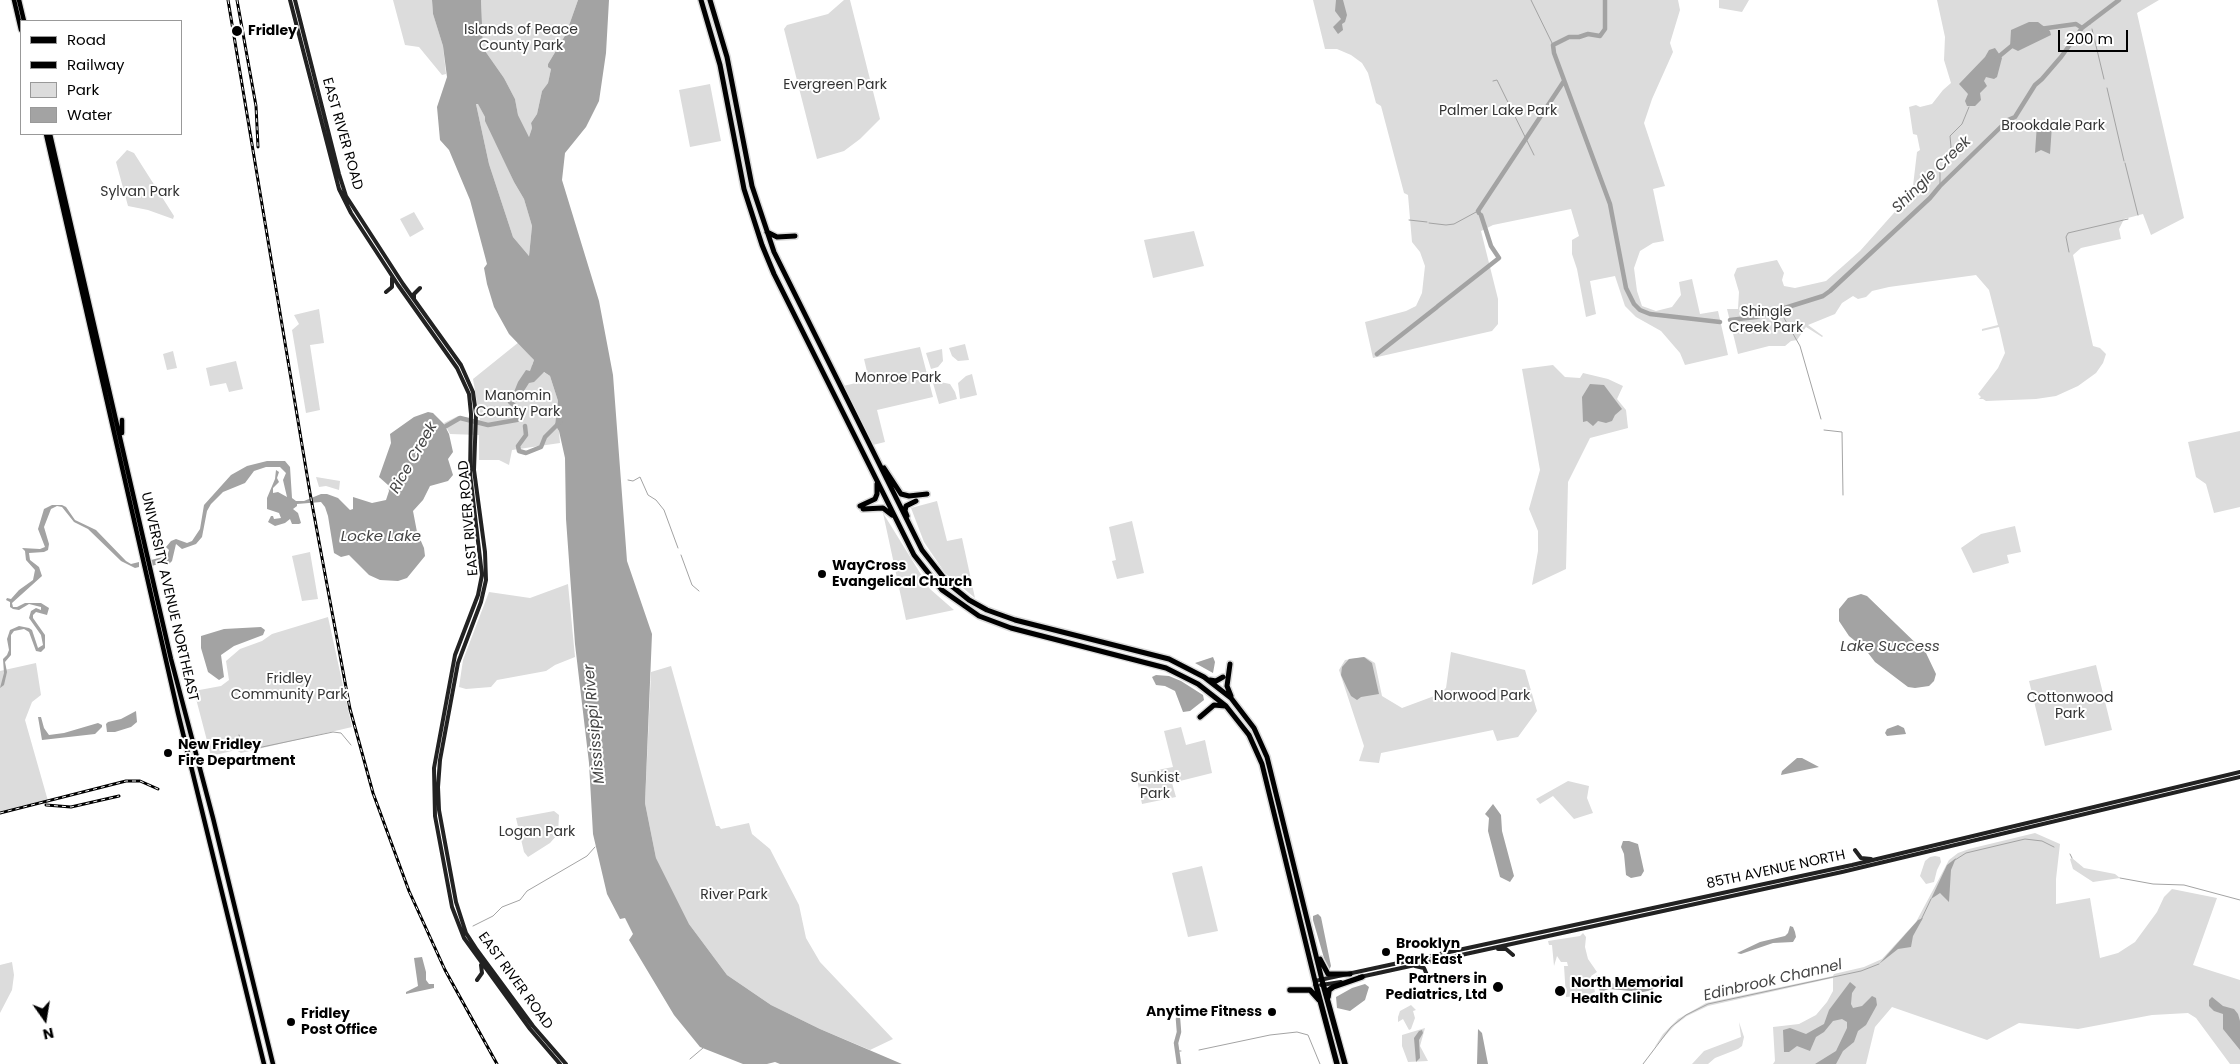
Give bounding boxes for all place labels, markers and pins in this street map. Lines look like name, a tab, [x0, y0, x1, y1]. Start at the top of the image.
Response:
place label: Fridley	[248, 23, 297, 39]
marker: Fridley	[230, 24, 244, 38]
place label: WayCross Evangelical Church	[832, 558, 972, 590]
marker: WayCross Evangelical Church	[816, 568, 828, 580]
place label: New Fridley Fire Department	[178, 737, 295, 770]
marker: New Fridley Fire Department	[162, 747, 174, 759]
place label: Brooklyn Park East	[1396, 936, 1462, 969]
marker: Brooklyn Park East	[1380, 946, 1392, 958]
place label: Partners in Pediatrics, Ltd	[1386, 971, 1487, 1004]
place label: North Memorial Health Clinic	[1571, 975, 1684, 1008]
marker: Partners in Pediatrics, Ltd	[1491, 980, 1505, 994]
marker: North Memorial Health Clinic	[1553, 984, 1567, 998]
place label: Anytime Fitness	[1146, 1004, 1262, 1020]
place label: Fridley Post Office	[301, 1006, 377, 1038]
marker: Anytime Fitness	[1266, 1006, 1278, 1018]
marker: Fridley Post Office	[285, 1016, 297, 1028]

